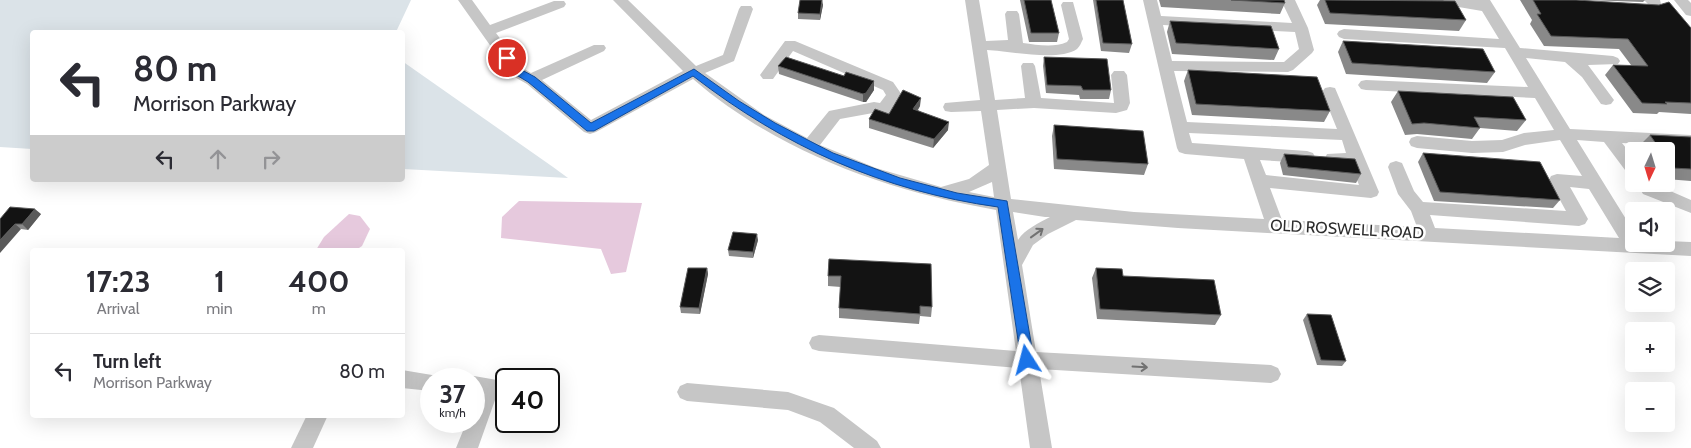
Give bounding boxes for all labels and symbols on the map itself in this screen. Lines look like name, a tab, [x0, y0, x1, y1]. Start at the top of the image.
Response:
pin	[486, 37, 528, 79]
north arrow	[1625, 142, 1675, 192]
street label: OLD ROSWELL ROAD	[1270, 215, 1424, 243]
one-way arrow	[1030, 228, 1044, 238]
position arrow	[1000, 333, 1052, 385]
one-way arrow	[1131, 362, 1147, 371]
speed limit sign: 40	[495, 368, 560, 433]

